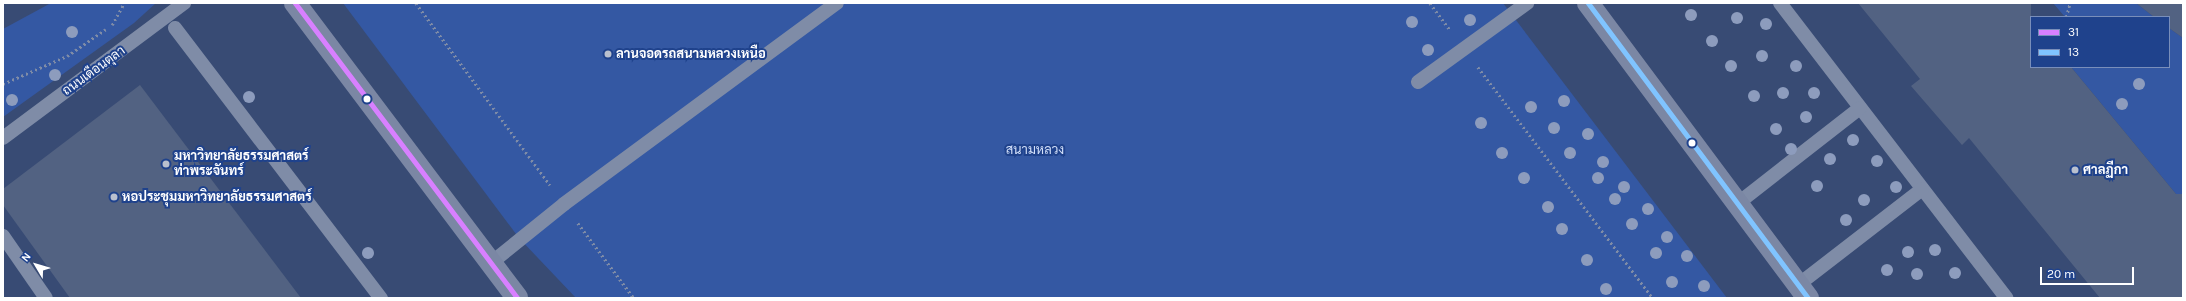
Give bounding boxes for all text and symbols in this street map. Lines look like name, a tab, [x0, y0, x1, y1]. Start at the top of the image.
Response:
legend	[2030, 16, 2170, 68]
text: 31	[2068, 25, 2079, 39]
street label: ถนนเดือนตุลา	[60, 43, 128, 99]
text: 13	[2068, 45, 2079, 59]
place label: ลานจอดรถสนามหลวงเหนือ	[616, 46, 766, 62]
marker: ลานจอดรถสนามหลวงเหนือ	[603, 49, 613, 59]
unlabelled marker	[362, 94, 372, 104]
unlabelled marker	[1687, 138, 1697, 148]
park label: สนามหลวง	[1006, 142, 1064, 158]
place label: มหาวิทยาลัยธรรมศาสตร์ ท่าพระจันทร์	[174, 149, 309, 180]
marker: มหาวิทยาลัยธรรมศาสตร์ ท่าพระจันทร์	[161, 159, 171, 169]
place label: ศาลฏีกา	[2083, 162, 2128, 178]
marker: ศาลฏีกา	[2070, 165, 2080, 175]
place label: หอประชุมมหาวิทยาลัยธรรมศาสตร์	[122, 189, 312, 205]
marker: หอประชุมมหาวิทยาลัยธรรมศาสตร์	[109, 192, 119, 202]
north arrow	[16, 245, 56, 285]
text: N	[19, 250, 34, 264]
scale bar	[2042, 259, 2136, 285]
text: 20 m	[2047, 267, 2075, 281]

